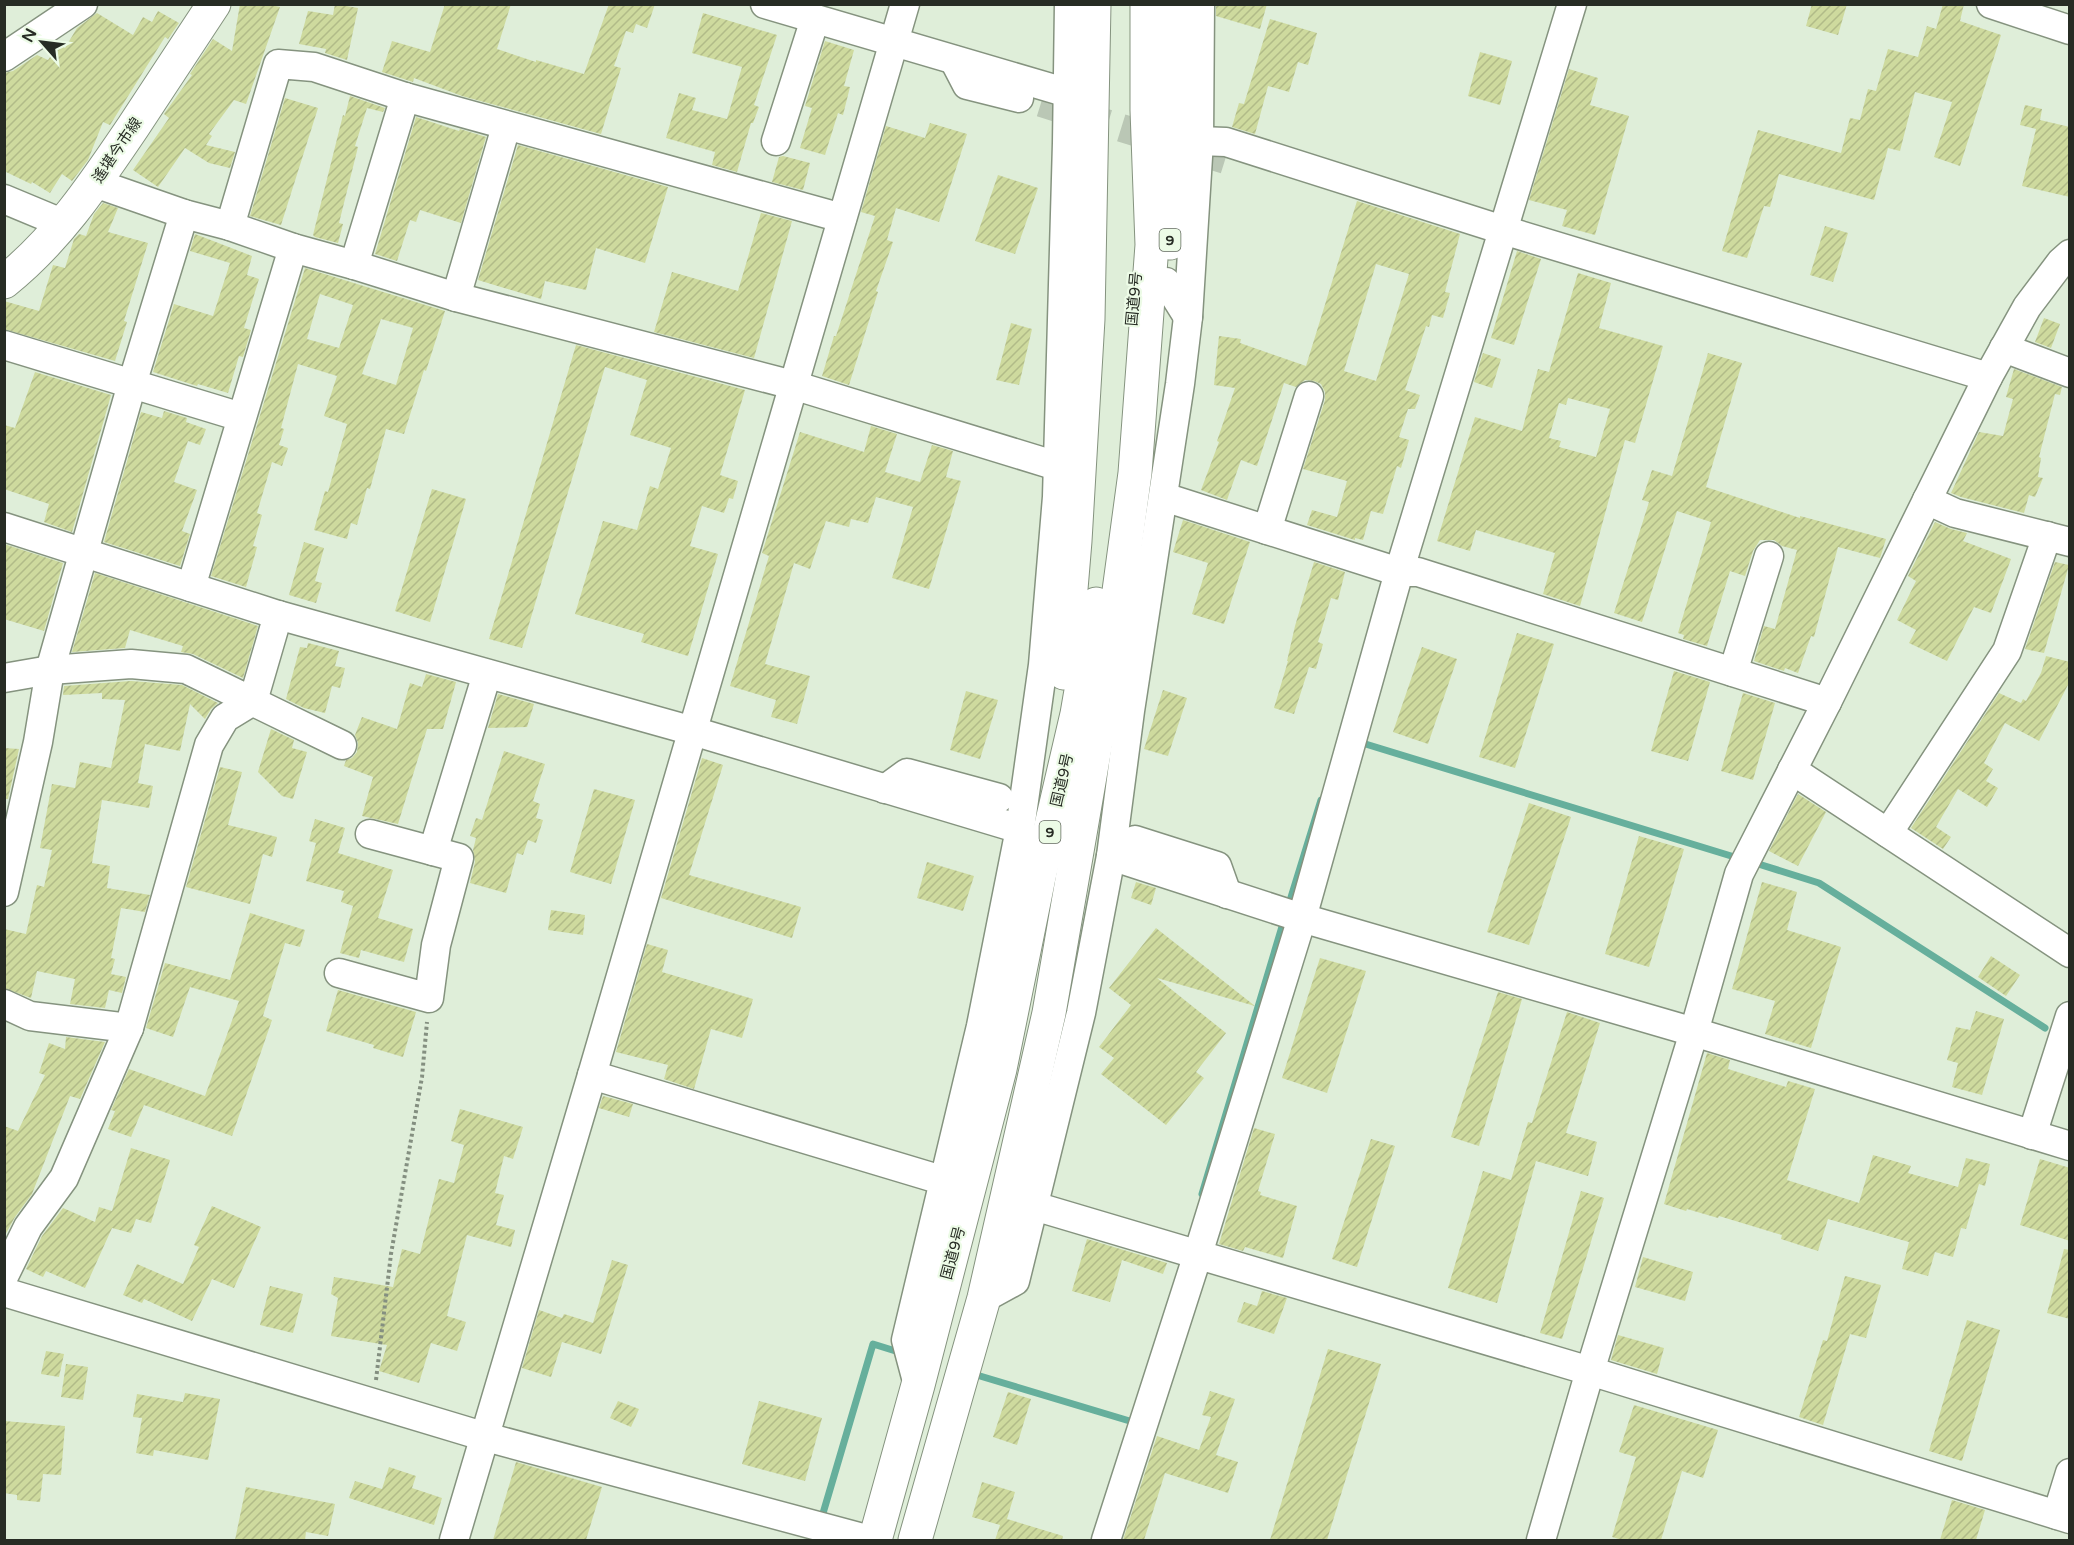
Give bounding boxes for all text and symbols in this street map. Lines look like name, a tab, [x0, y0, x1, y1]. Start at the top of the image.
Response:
north arrow	[12, 12, 72, 72]
text: N	[18, 25, 41, 46]
street label: 遙堪今市線	[89, 114, 145, 186]
road number: 9	[1160, 229, 1180, 251]
street label: 国道9号	[1123, 271, 1145, 327]
street label: 国道9号	[1047, 751, 1077, 809]
road number: 9	[1040, 821, 1060, 843]
street label: 国道9号	[937, 1224, 969, 1282]

